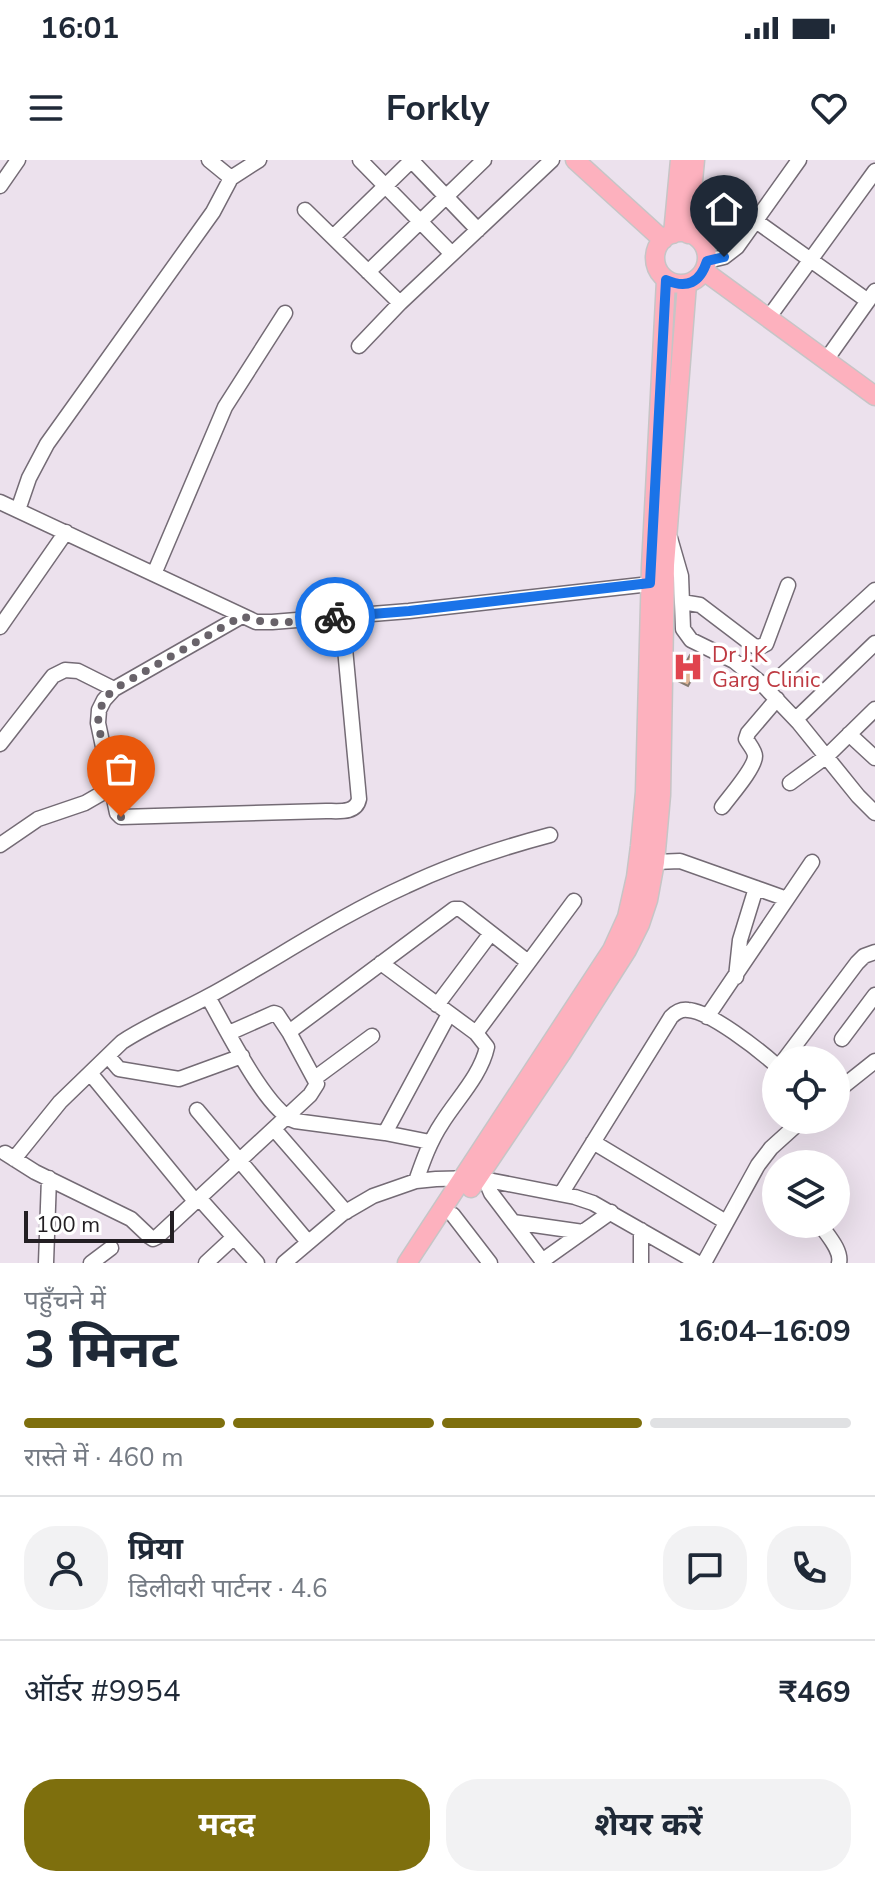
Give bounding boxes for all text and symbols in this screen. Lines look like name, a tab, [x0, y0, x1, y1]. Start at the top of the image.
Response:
text: 16:01	[40, 8, 119, 49]
text: Forkly	[386, 84, 489, 133]
icon: menu	[24, 86, 68, 130]
icon: heart	[807, 86, 851, 130]
pin	[690, 175, 758, 257]
icon: home	[702, 187, 746, 231]
courier	[295, 577, 375, 657]
icon: bike	[313, 595, 357, 639]
place label: Dr J.K Garg Clinic	[712, 640, 820, 695]
hospital icon: Dr J.K Garg Clinic	[671, 650, 705, 684]
pin	[87, 735, 155, 817]
icon: bag	[99, 747, 143, 791]
map controls	[762, 1046, 850, 1238]
button: locate	[762, 1046, 850, 1134]
button: layers	[762, 1150, 850, 1238]
scale bar	[24, 1207, 174, 1243]
text: 100 m	[36, 1210, 100, 1240]
text: पहुँचने में	[24, 1283, 106, 1318]
text: 16:04–16:09	[677, 1311, 851, 1352]
text: 3 मिनट	[24, 1314, 178, 1385]
text: रास्ते में · 460 m	[24, 1440, 184, 1475]
button: person	[24, 1526, 108, 1610]
button: chat	[663, 1526, 747, 1610]
button: phone	[767, 1526, 851, 1610]
text: प्रिया	[128, 1529, 183, 1570]
text: डिलीवरी पार्टनर · 4.6	[128, 1571, 328, 1606]
text: ऑर्डर #9954	[24, 1671, 181, 1712]
text: ₹469	[779, 1672, 851, 1713]
button: मदद	[24, 1779, 430, 1871]
button: शेयर करें	[446, 1779, 851, 1871]

